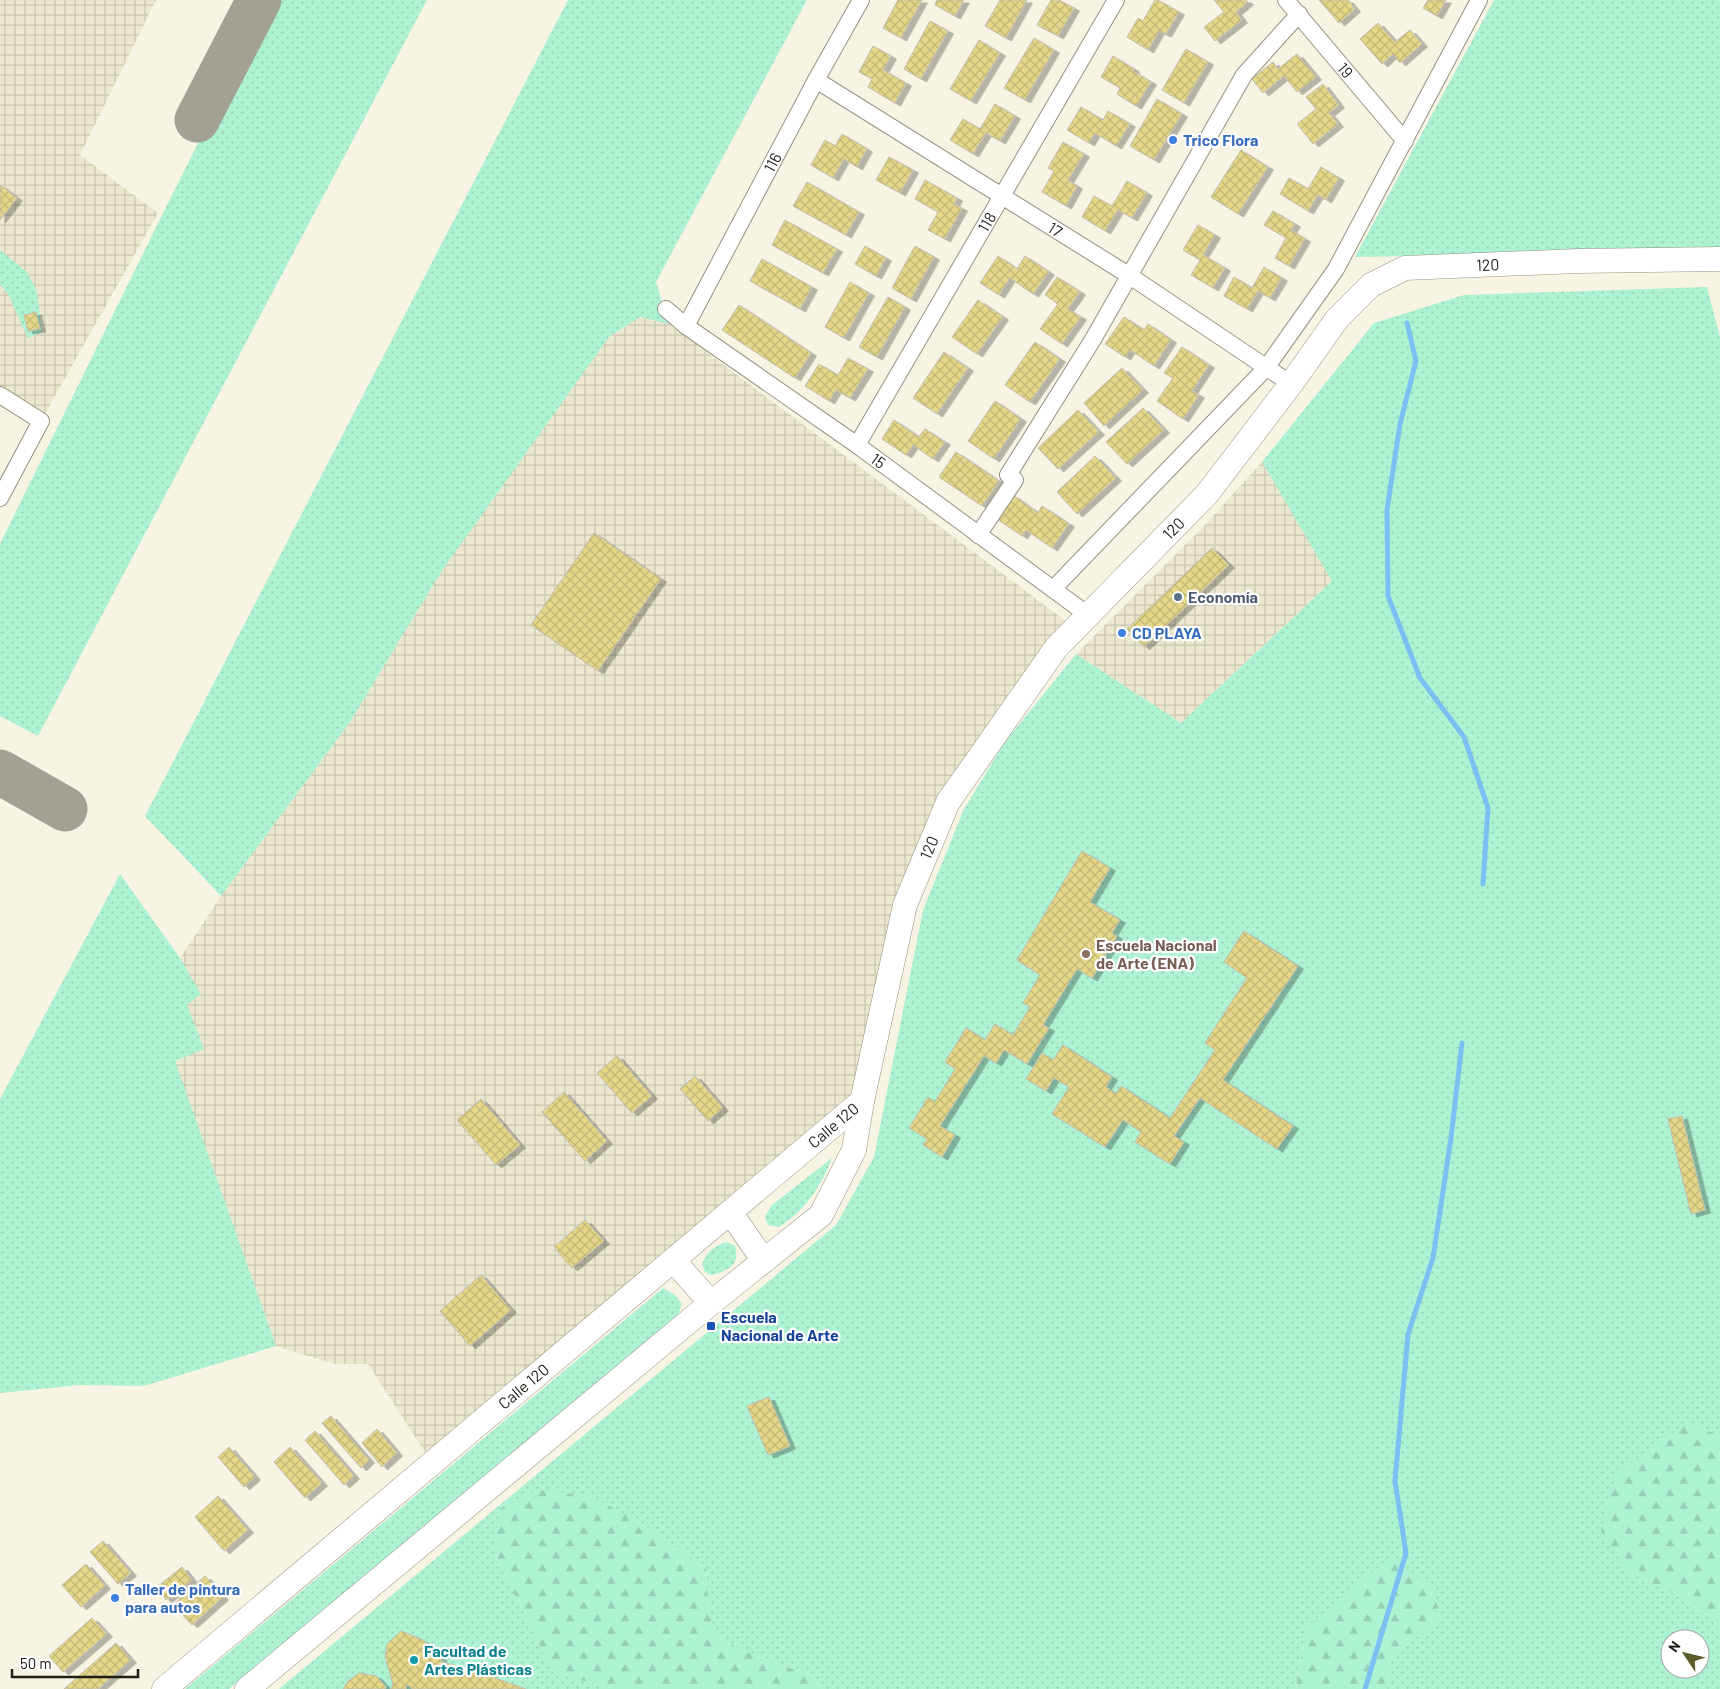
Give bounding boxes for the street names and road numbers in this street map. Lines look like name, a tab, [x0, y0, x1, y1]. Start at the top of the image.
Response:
street label: 19	[1334, 59, 1357, 81]
street label: 116	[759, 149, 785, 175]
street label: 118	[973, 209, 999, 235]
street label: 17	[1045, 217, 1066, 241]
street label: 120	[1476, 254, 1500, 274]
street label: 15	[867, 449, 890, 472]
street label: 120	[1158, 513, 1188, 543]
street label: 120	[915, 833, 942, 862]
street label: Calle 120	[804, 1098, 862, 1152]
street label: Calle 120	[494, 1359, 552, 1412]

